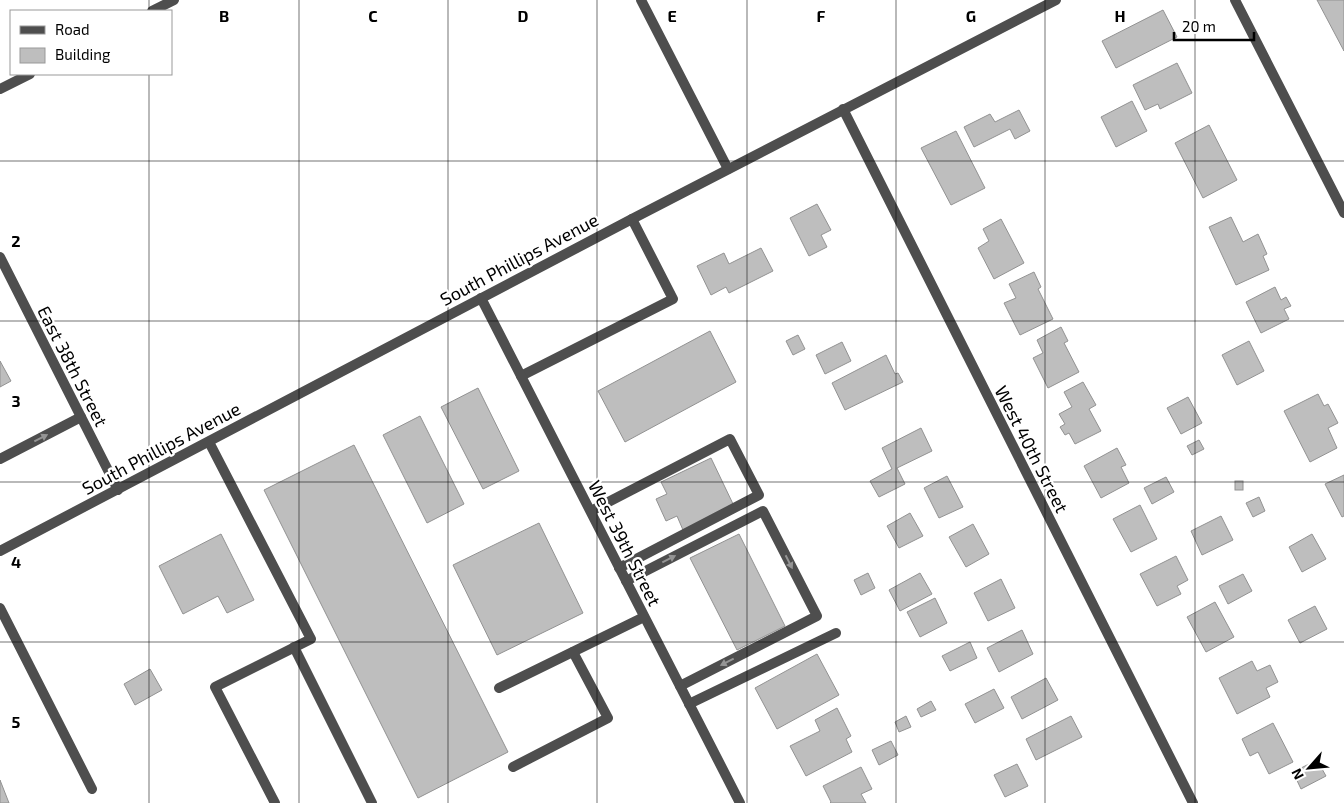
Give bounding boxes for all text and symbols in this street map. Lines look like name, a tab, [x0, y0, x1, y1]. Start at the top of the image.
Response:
text: B	[219, 6, 229, 25]
text: C	[368, 6, 378, 25]
text: D	[518, 6, 529, 25]
text: E	[667, 6, 677, 25]
text: F	[817, 6, 826, 25]
text: G	[966, 6, 976, 25]
text: H	[1114, 6, 1126, 25]
legend	[10, 10, 172, 75]
scale bar	[1174, 10, 1254, 42]
text: 20 m	[1182, 17, 1216, 35]
text: Road	[55, 20, 90, 38]
text: Building	[55, 45, 111, 63]
street label: South Phillips Avenue	[436, 208, 602, 310]
text: 2	[11, 231, 21, 250]
street label: East 38th Street	[33, 302, 113, 430]
street label: West 40th Street	[990, 382, 1074, 516]
text: 3	[11, 391, 21, 410]
street label: South Phillips Avenue	[78, 397, 244, 499]
one-way arrow	[33, 434, 48, 442]
street label: West 39th Street	[584, 476, 666, 610]
text: 4	[11, 552, 21, 571]
one-way arrow	[662, 555, 677, 563]
one-way arrow	[785, 555, 793, 569]
one-way arrow	[720, 658, 734, 666]
text: 5	[12, 712, 21, 731]
north arrow	[1284, 743, 1334, 793]
text: N	[1287, 766, 1307, 782]

